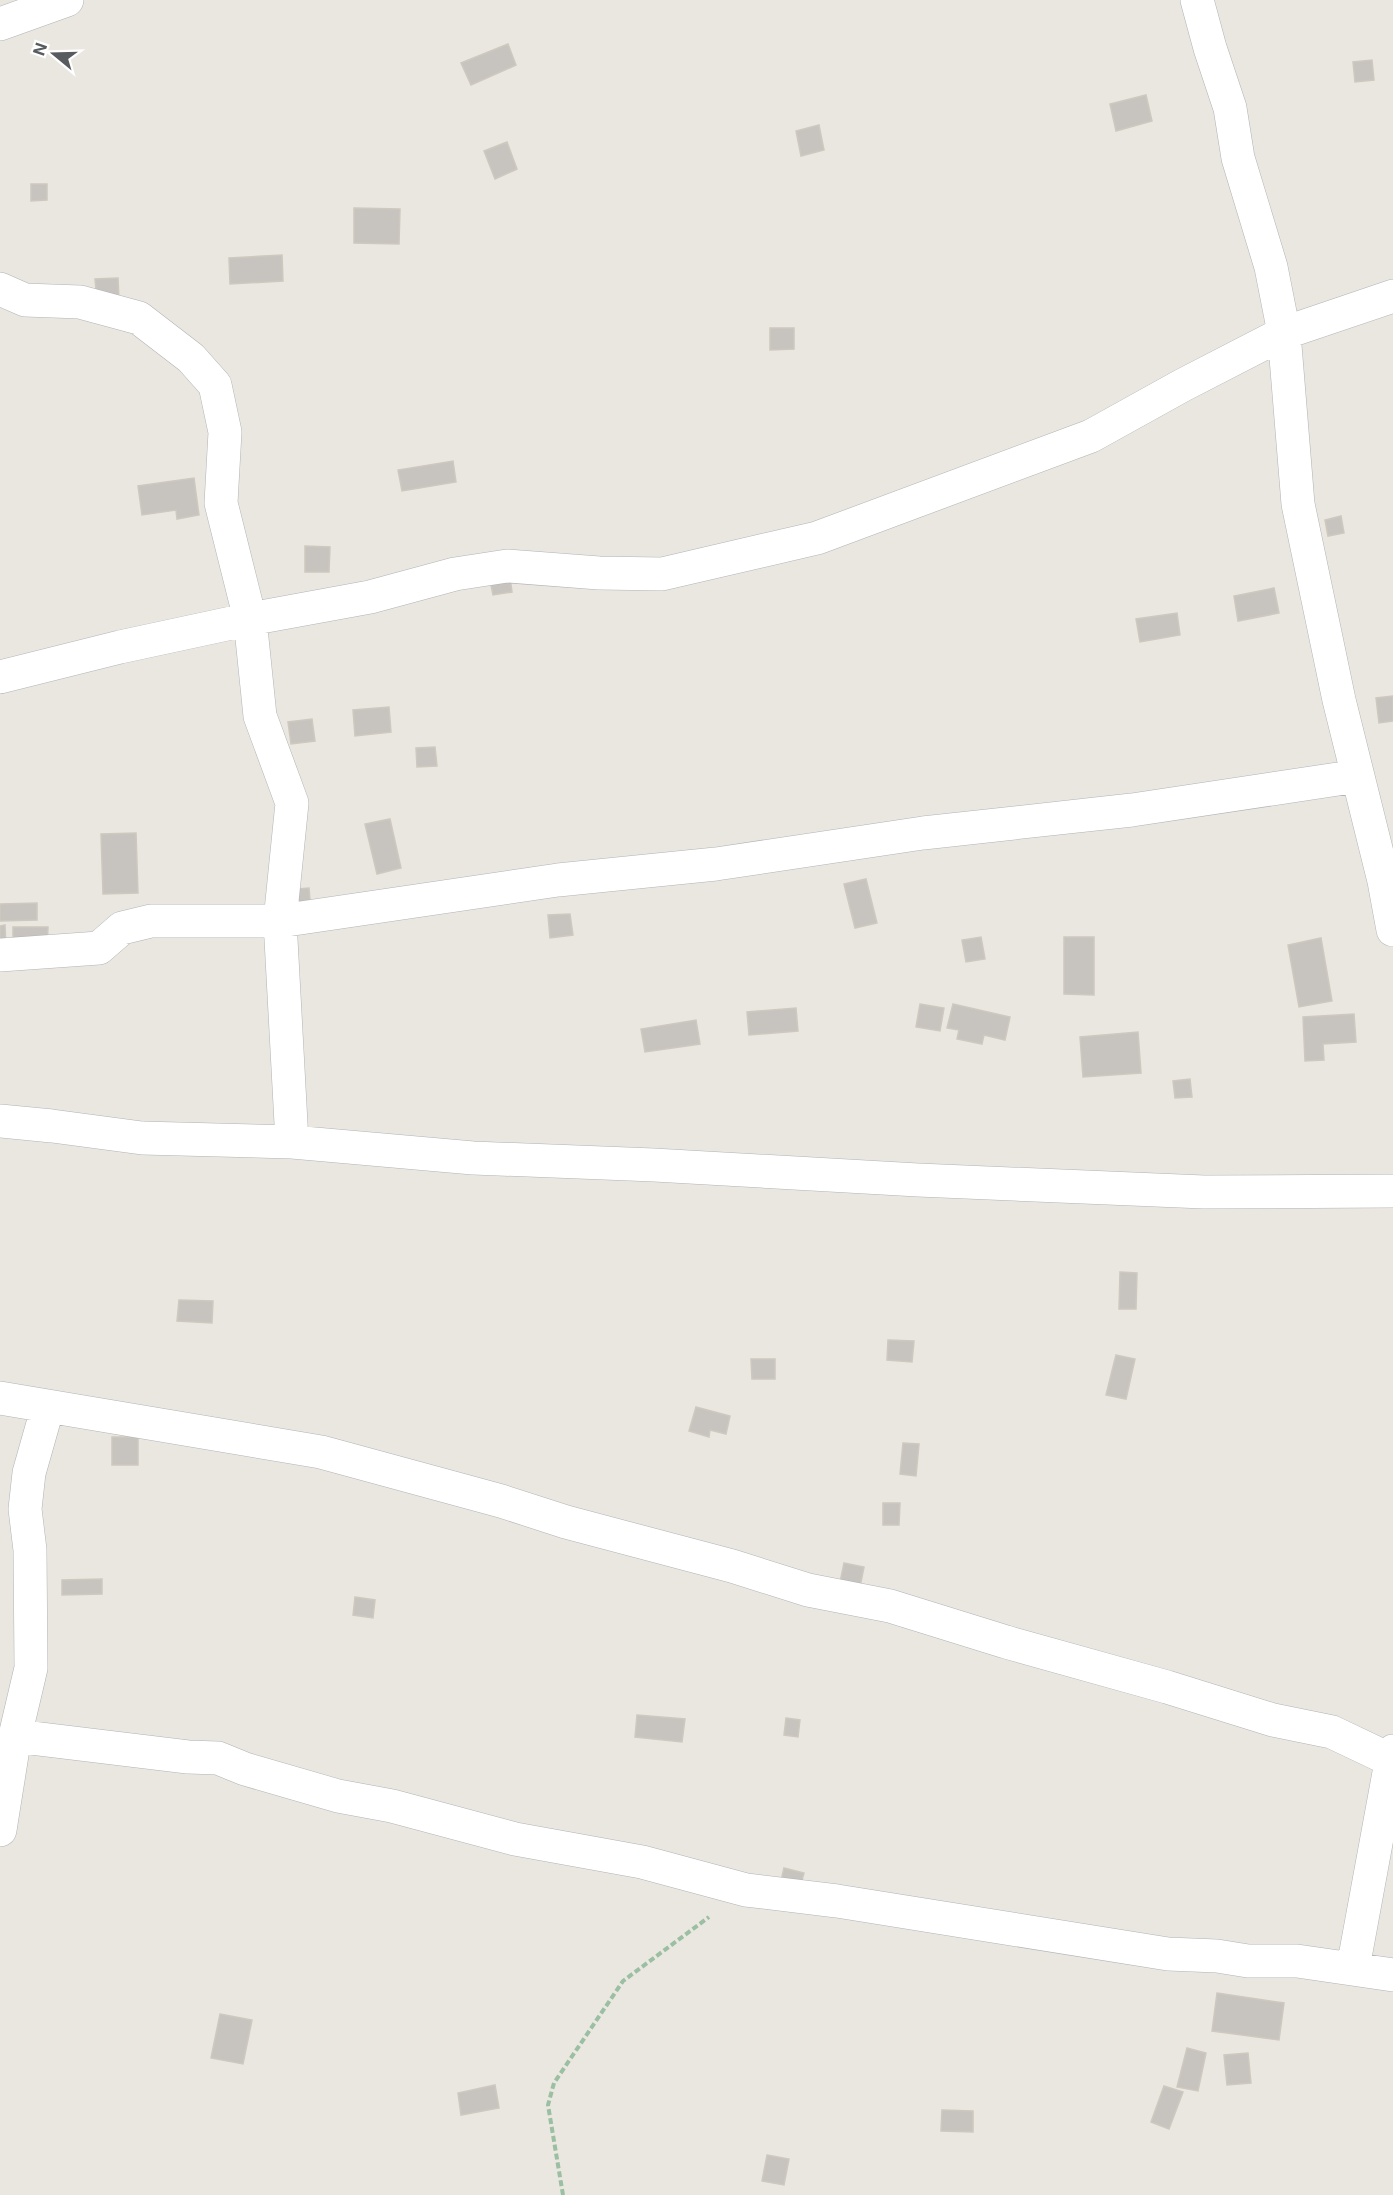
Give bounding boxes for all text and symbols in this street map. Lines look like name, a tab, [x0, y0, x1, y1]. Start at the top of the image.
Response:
north arrow	[24, 24, 84, 84]
text: N	[28, 40, 51, 58]

